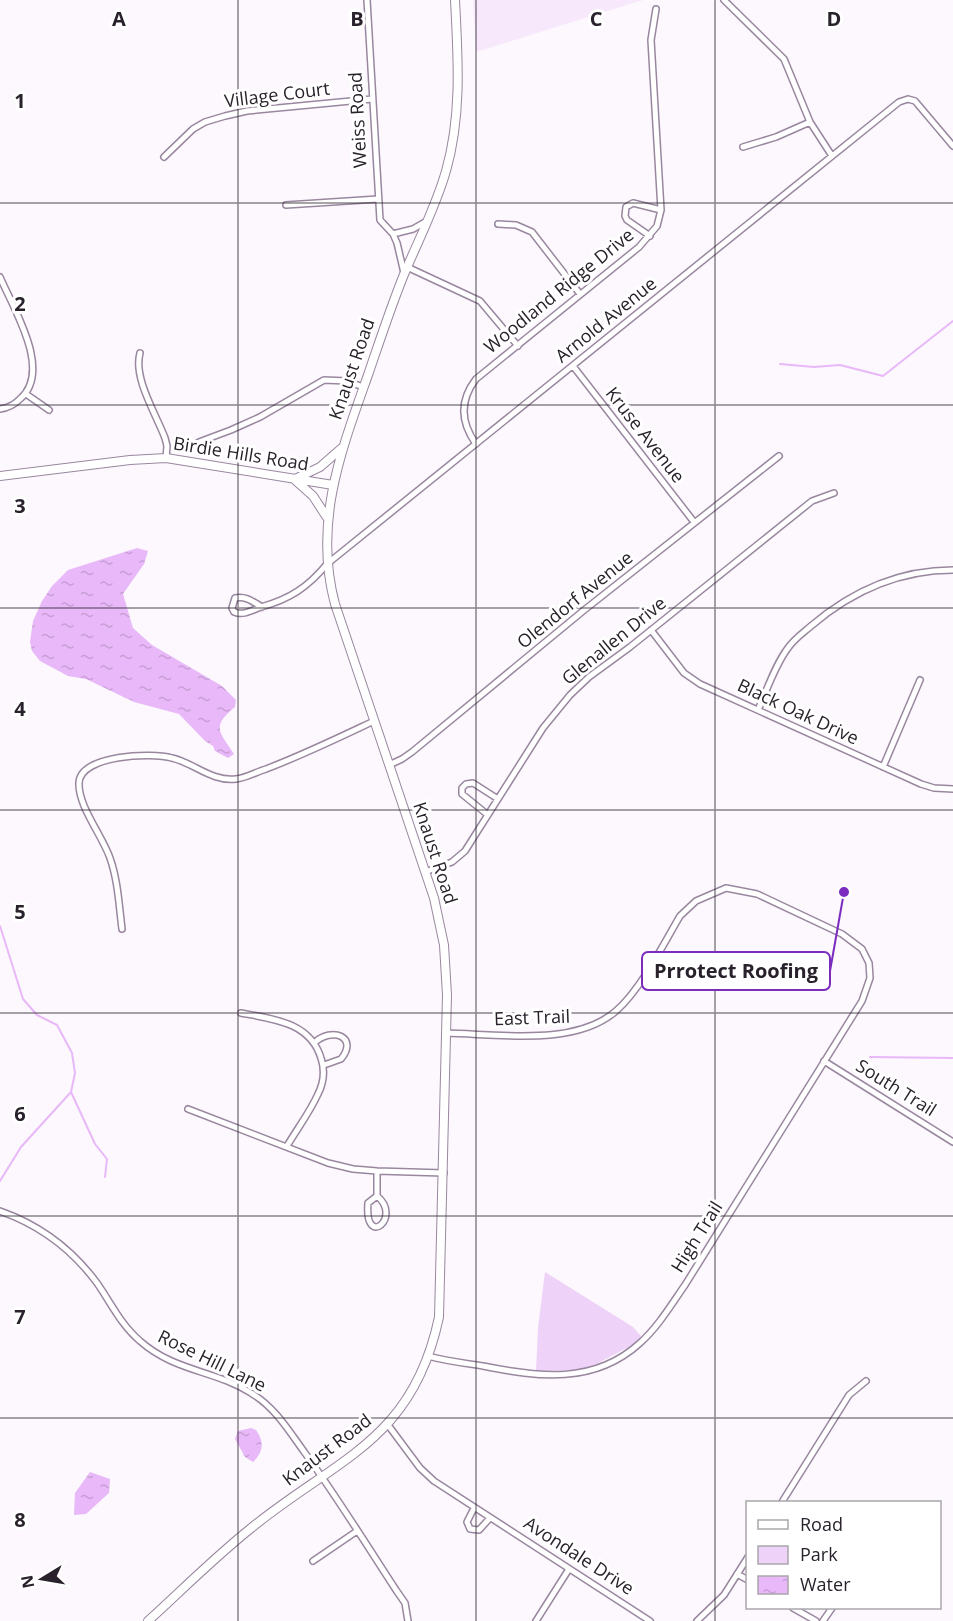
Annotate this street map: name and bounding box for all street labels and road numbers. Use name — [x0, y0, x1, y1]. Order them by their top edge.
street label: Weiss Road — [343, 71, 371, 169]
street label: Village Court — [223, 76, 331, 112]
street label: Woodland Ridge Drive — [479, 222, 638, 358]
street label: Arnold Avenue — [550, 271, 661, 367]
street label: Knaust Road — [322, 315, 380, 423]
street label: Kruse Avenue — [601, 382, 691, 487]
street label: Birdie Hills Road — [172, 430, 311, 476]
street label: Olendorf Avenue — [512, 545, 637, 653]
street label: Glenallen Drive — [556, 591, 671, 690]
street label: Black Oak Drive — [734, 673, 863, 750]
street label: Knaust Road — [408, 799, 464, 907]
street label: East Trail — [494, 1004, 570, 1030]
street label: South Trail — [852, 1053, 941, 1121]
street label: High Trail — [665, 1196, 727, 1277]
street label: Rose Hill Lane — [154, 1324, 270, 1397]
street label: Knaust Road — [277, 1408, 376, 1491]
street label: Avondale Drive — [520, 1511, 639, 1600]

